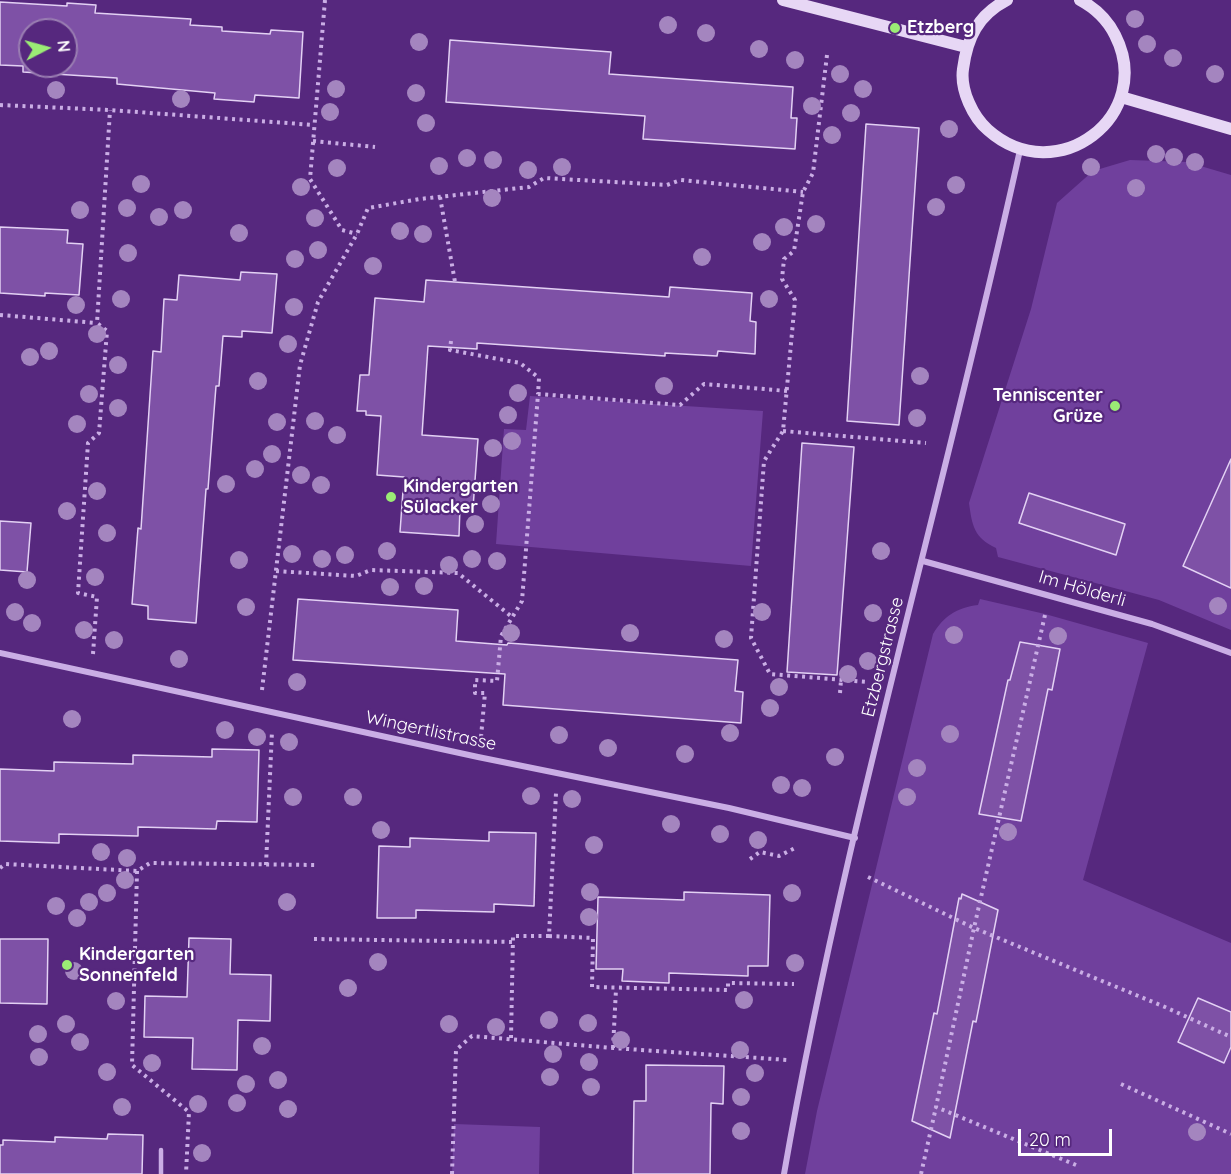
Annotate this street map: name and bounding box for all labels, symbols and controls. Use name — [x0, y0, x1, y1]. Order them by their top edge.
place label: Etzberg — [907, 17, 974, 39]
north arrow — [18, 18, 78, 78]
marker: Etzberg — [888, 21, 902, 35]
text: N — [53, 39, 74, 53]
place label: Tenniscenter Grüze — [992, 385, 1103, 428]
marker: Tenniscenter Grüze — [1108, 399, 1122, 413]
place label: Kindergarten Sülacker — [403, 476, 518, 518]
marker: Kindergarten Sülacker — [384, 490, 398, 504]
street label: Im Hölderli — [1036, 566, 1128, 612]
street label: Etzbergstrasse — [858, 595, 908, 719]
street label: Wingertlistrasse — [364, 707, 498, 755]
place label: Kindergarten Sonnenfeld — [79, 944, 194, 986]
marker: Kindergarten Sonnenfeld — [60, 958, 74, 972]
scale bar — [1021, 1117, 1116, 1155]
text: 20 m — [1029, 1128, 1071, 1151]

